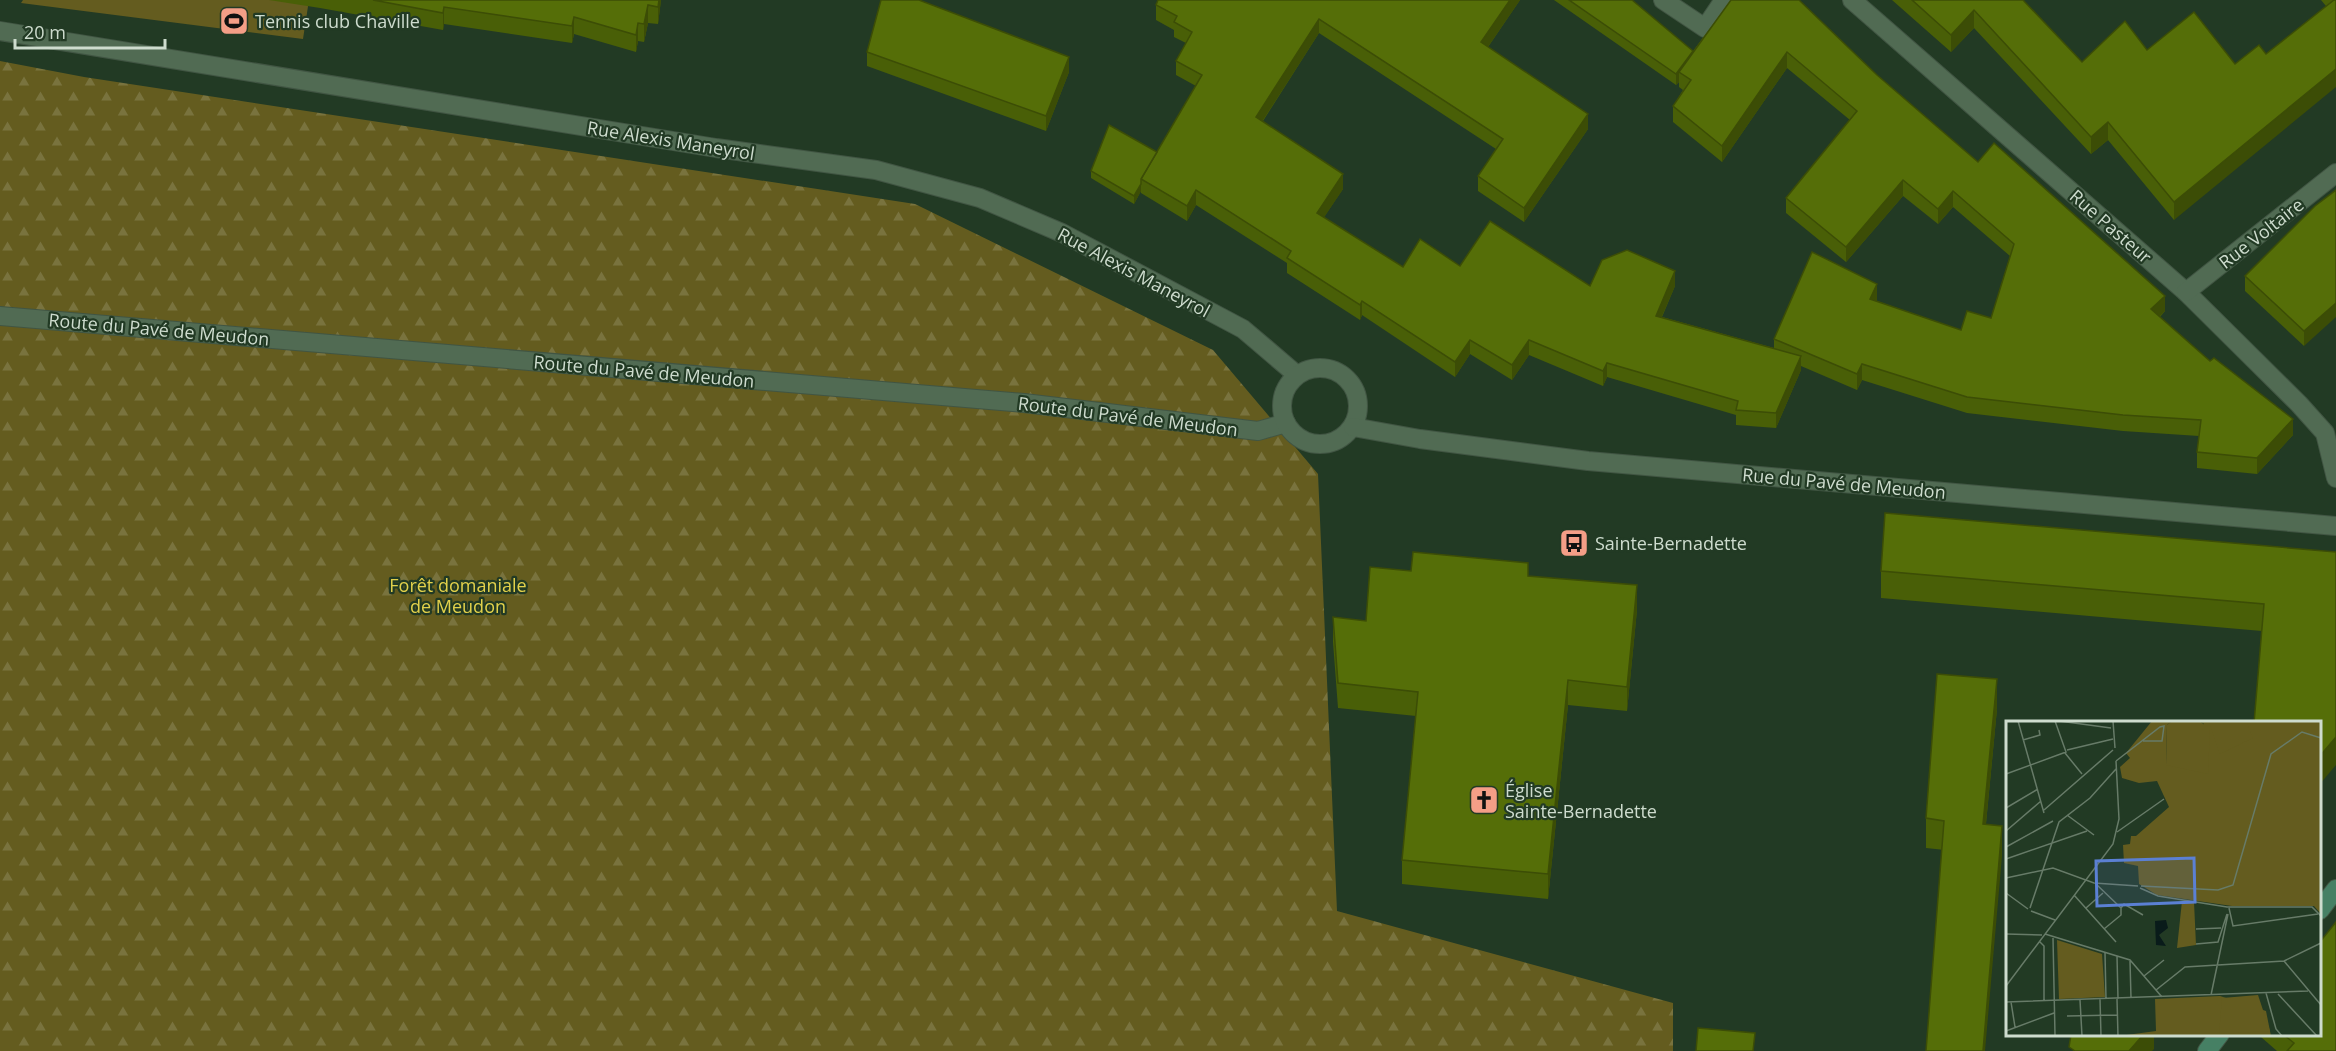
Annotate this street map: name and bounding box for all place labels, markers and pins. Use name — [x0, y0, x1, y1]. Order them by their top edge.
sports icon: Tennis club Chaville — [218, 5, 250, 37]
place label: Tennis club Chaville — [255, 9, 420, 33]
bus stop icon: Sainte-Bernadette — [1558, 527, 1590, 559]
place label: Sainte-Bernadette — [1595, 531, 1747, 555]
place label: Église Sainte-Bernadette — [1505, 778, 1657, 823]
church icon: Église Sainte-Bernadette — [1468, 784, 1500, 816]

